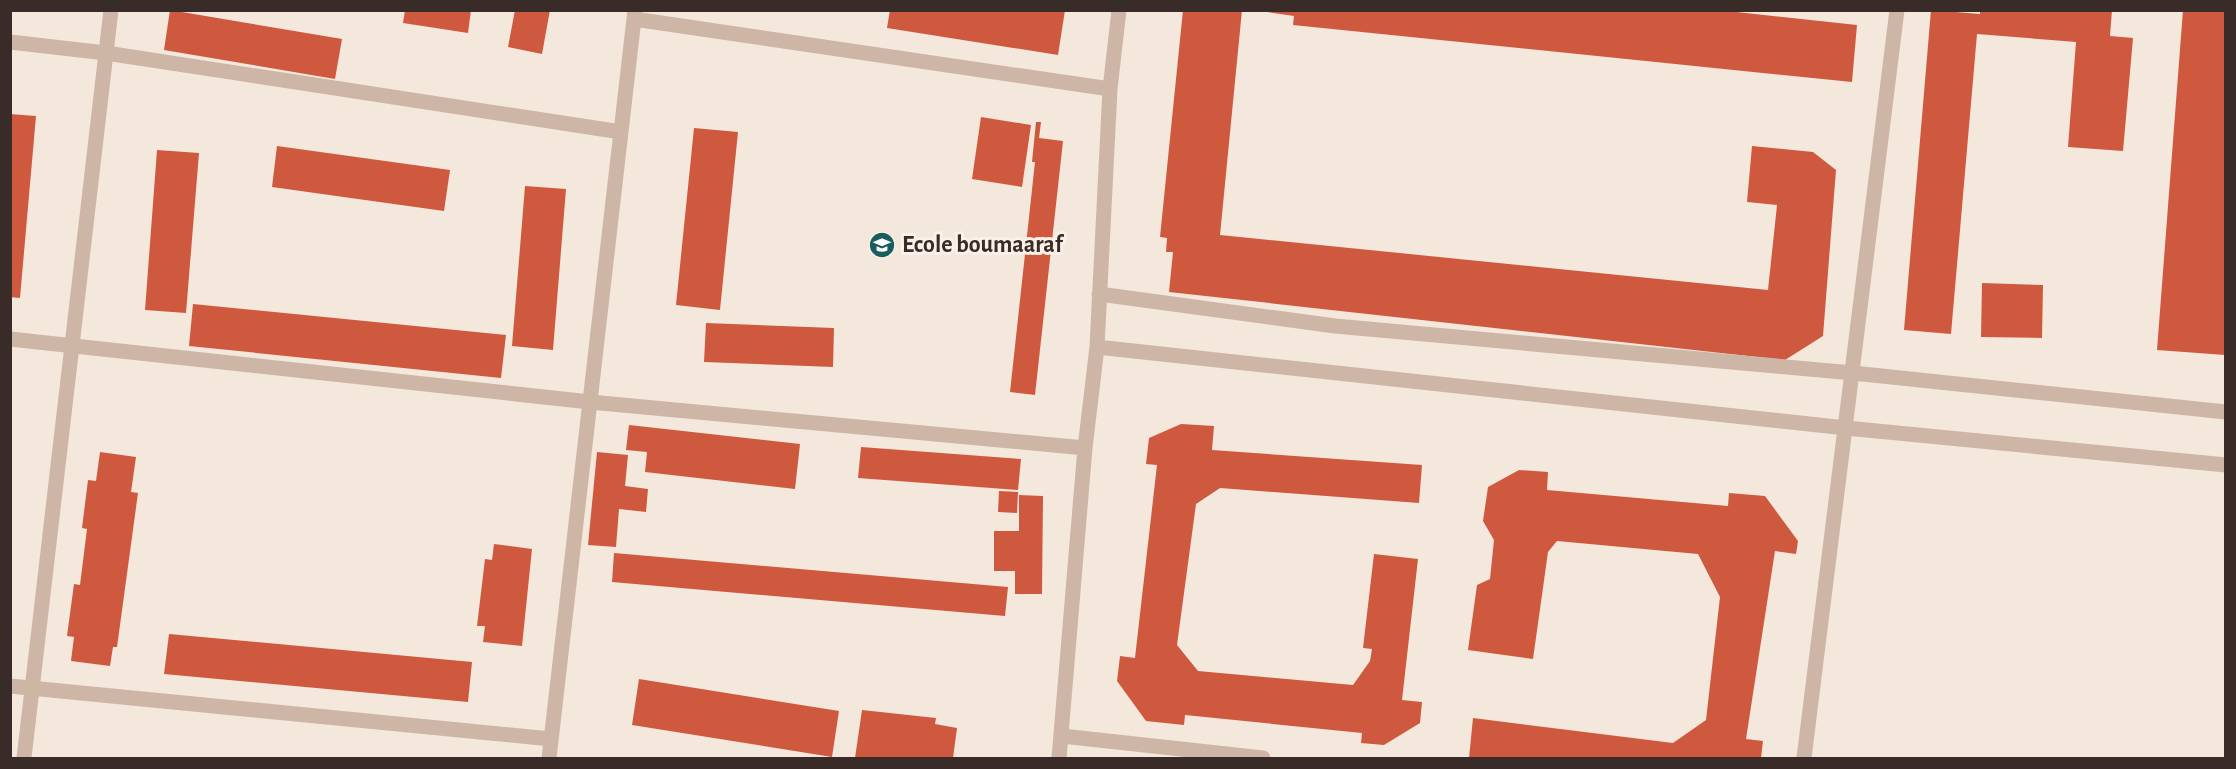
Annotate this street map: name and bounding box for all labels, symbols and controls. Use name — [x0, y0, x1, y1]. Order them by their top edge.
school or university icon: Ecole boumaaraf — [867, 230, 897, 260]
place label: Ecole boumaaraf — [902, 233, 1065, 257]

